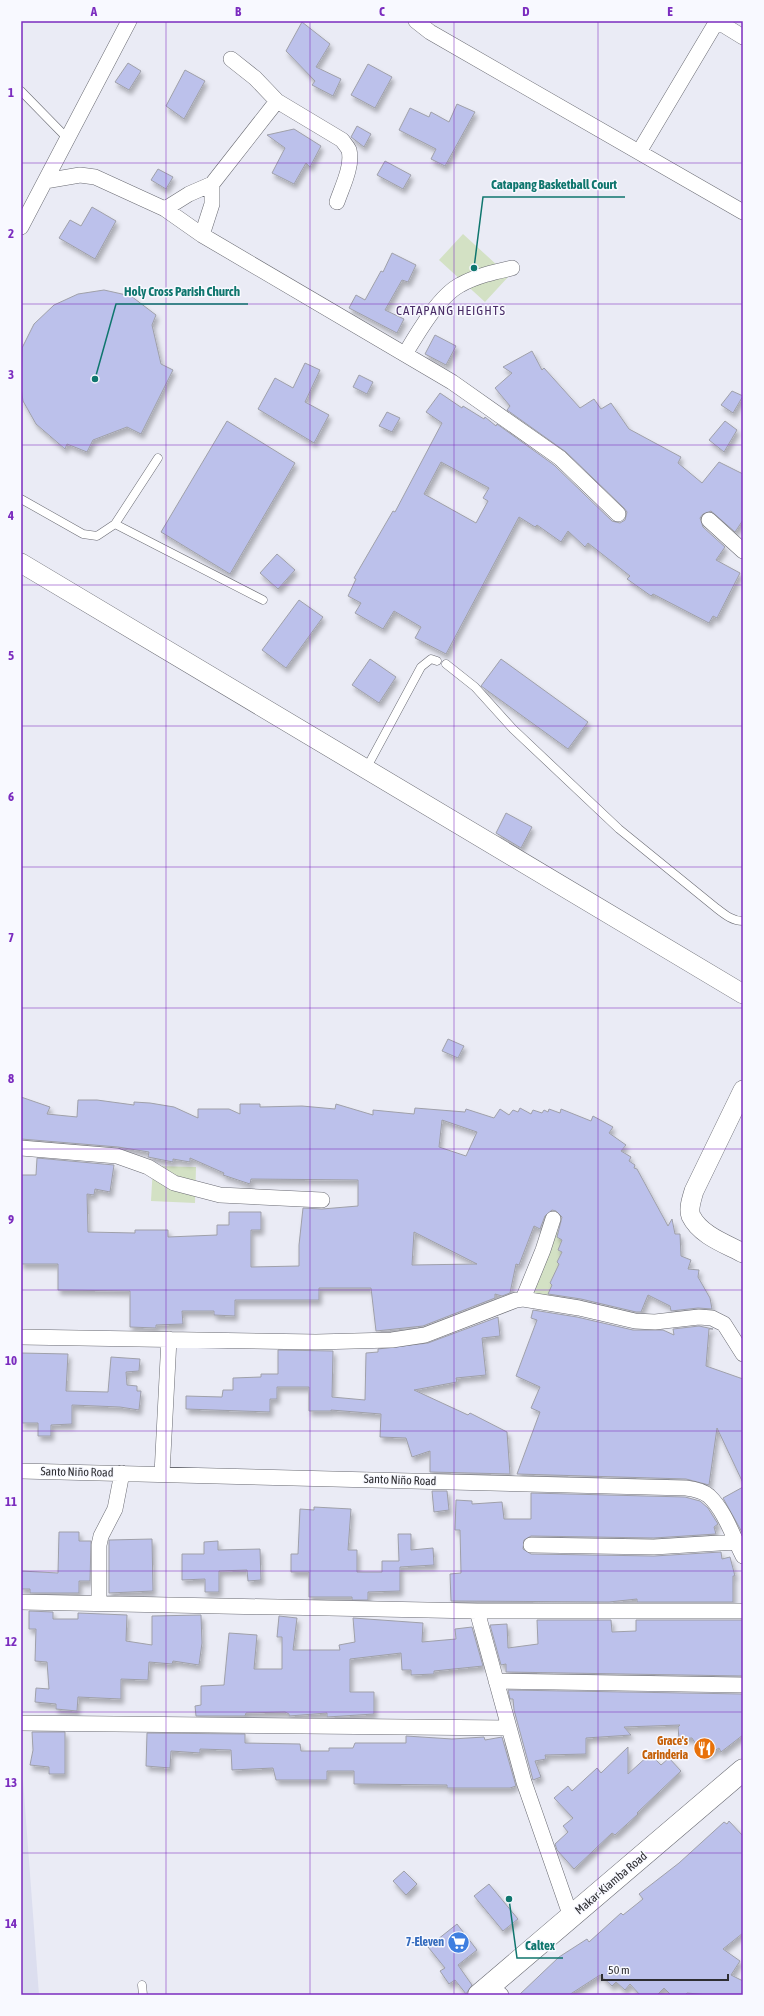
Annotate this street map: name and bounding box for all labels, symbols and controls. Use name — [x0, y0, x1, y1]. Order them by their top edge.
text: A — [90, 4, 98, 19]
text: B — [235, 4, 242, 19]
text: C — [379, 4, 385, 19]
text: D — [522, 4, 530, 19]
text: E — [667, 4, 673, 19]
text: 1 — [8, 85, 14, 100]
callout: Catapang Basketball Court — [483, 172, 625, 197]
text: Catapang Basketball Court — [491, 177, 617, 192]
text: 2 — [8, 226, 14, 241]
callout: Holy Cross Parish Church — [116, 279, 248, 304]
text: Holy Cross Parish Church — [124, 284, 240, 299]
district label: CATAPANG HEIGHTS — [396, 303, 506, 318]
text: 3 — [8, 367, 14, 382]
text: 4 — [7, 508, 14, 523]
text: 5 — [8, 648, 14, 663]
text: 6 — [8, 789, 14, 804]
text: 7 — [8, 930, 14, 945]
text: 8 — [8, 1071, 14, 1086]
text: 9 — [8, 1212, 14, 1227]
text: 10 — [5, 1353, 17, 1368]
street label: Santo Niño Road — [40, 1464, 114, 1480]
street label: Santo Niño Road — [363, 1472, 437, 1488]
text: 11 — [5, 1494, 17, 1509]
text: 12 — [5, 1634, 17, 1649]
place label: Grace's Carinderia — [642, 1734, 689, 1762]
restaurant icon: Grace's Carinderia — [691, 1735, 717, 1761]
text: 13 — [5, 1775, 17, 1790]
street label: Makar-Kiamba Road — [572, 1849, 650, 1917]
text: 14 — [5, 1916, 17, 1931]
supermarket icon: 7-Eleven — [446, 1929, 472, 1955]
callout: Caltex — [517, 1933, 563, 1958]
place label: 7-Eleven — [406, 1935, 444, 1949]
text: Caltex — [525, 1938, 556, 1953]
scale bar — [602, 1956, 728, 1982]
text: 50 m — [608, 1963, 630, 1977]

